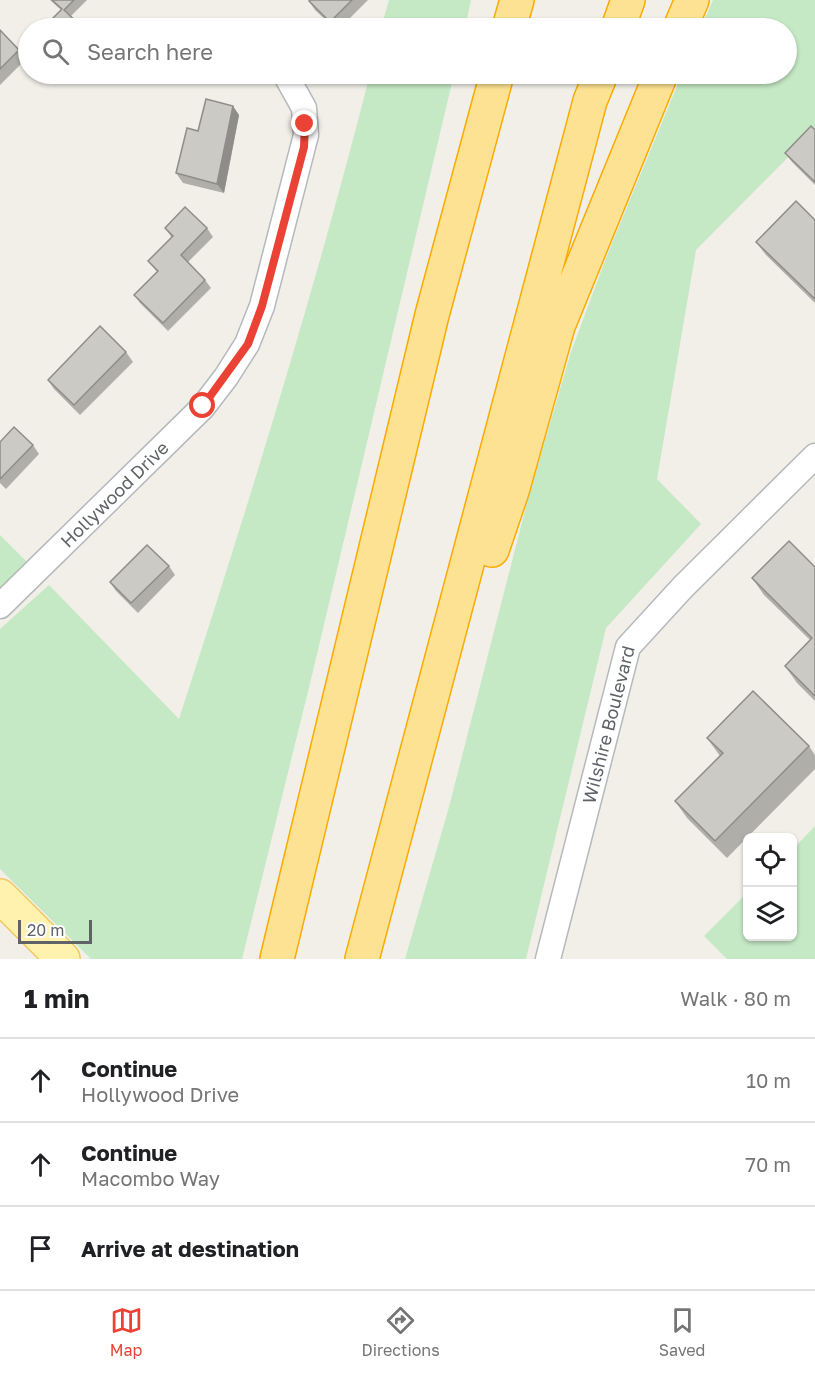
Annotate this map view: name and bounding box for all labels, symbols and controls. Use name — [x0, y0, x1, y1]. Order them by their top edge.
search box — [18, 18, 797, 84]
icon: search — [39, 35, 72, 68]
text: Search here — [87, 38, 213, 65]
route end — [291, 110, 317, 136]
route start — [189, 392, 215, 418]
street label: Hollywood Drive — [56, 436, 173, 552]
street label: Wilshire Boulevard — [577, 643, 639, 806]
map controls — [743, 833, 797, 941]
button: locate — [743, 833, 797, 887]
button: layers — [743, 887, 797, 941]
scale bar — [18, 917, 92, 944]
text: 20 m — [27, 920, 64, 940]
text: 1 min — [24, 983, 90, 1014]
text: Walk · 80 m — [680, 986, 791, 1010]
text: Continue — [81, 1055, 177, 1082]
icon: ahead — [24, 1064, 57, 1097]
text: 10 m — [746, 1068, 791, 1092]
text: Hollywood Drive — [81, 1082, 239, 1106]
text: Continue — [81, 1139, 177, 1166]
icon: ahead — [24, 1148, 57, 1181]
text: 70 m — [745, 1152, 791, 1176]
text: Macombo Way — [81, 1166, 220, 1190]
icon: arrive — [24, 1232, 57, 1265]
text: Arrive at destination — [81, 1235, 299, 1262]
tab: Map — [110, 1304, 143, 1360]
tab: Directions — [362, 1304, 440, 1360]
tab: Saved — [659, 1304, 705, 1360]

